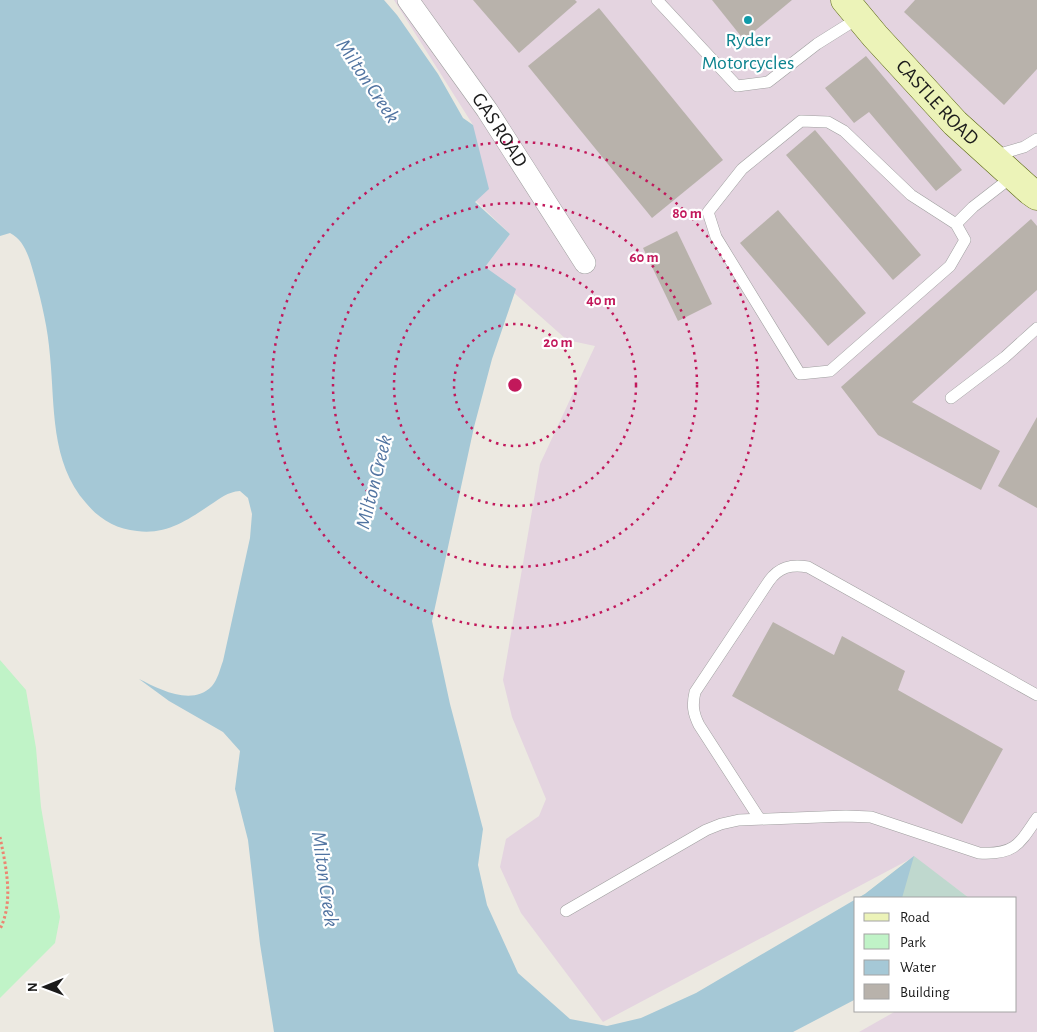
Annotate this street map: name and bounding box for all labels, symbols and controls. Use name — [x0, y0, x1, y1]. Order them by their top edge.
marker: Ryder Motorcycles — [742, 14, 754, 26]
place label: Ryder Motorcycles — [702, 30, 794, 73]
water label: Milton Creek — [332, 35, 404, 127]
street label: CASTLE ROAD — [892, 56, 982, 149]
street label: GAS ROAD — [468, 89, 531, 171]
text: 80 m — [672, 206, 702, 221]
text: 60 m — [629, 250, 659, 265]
text: 40 m — [586, 293, 616, 308]
text: 20 m — [543, 335, 573, 350]
centre of rings — [506, 376, 524, 394]
water label: Milton Creek — [352, 432, 396, 531]
water label: Milton Creek — [308, 830, 342, 928]
legend — [854, 897, 1017, 1012]
text: Road — [900, 910, 930, 925]
text: Park — [900, 935, 926, 950]
text: Water — [900, 960, 936, 975]
north arrow — [20, 962, 70, 1012]
text: N — [26, 982, 40, 992]
text: Building — [900, 985, 950, 1000]

